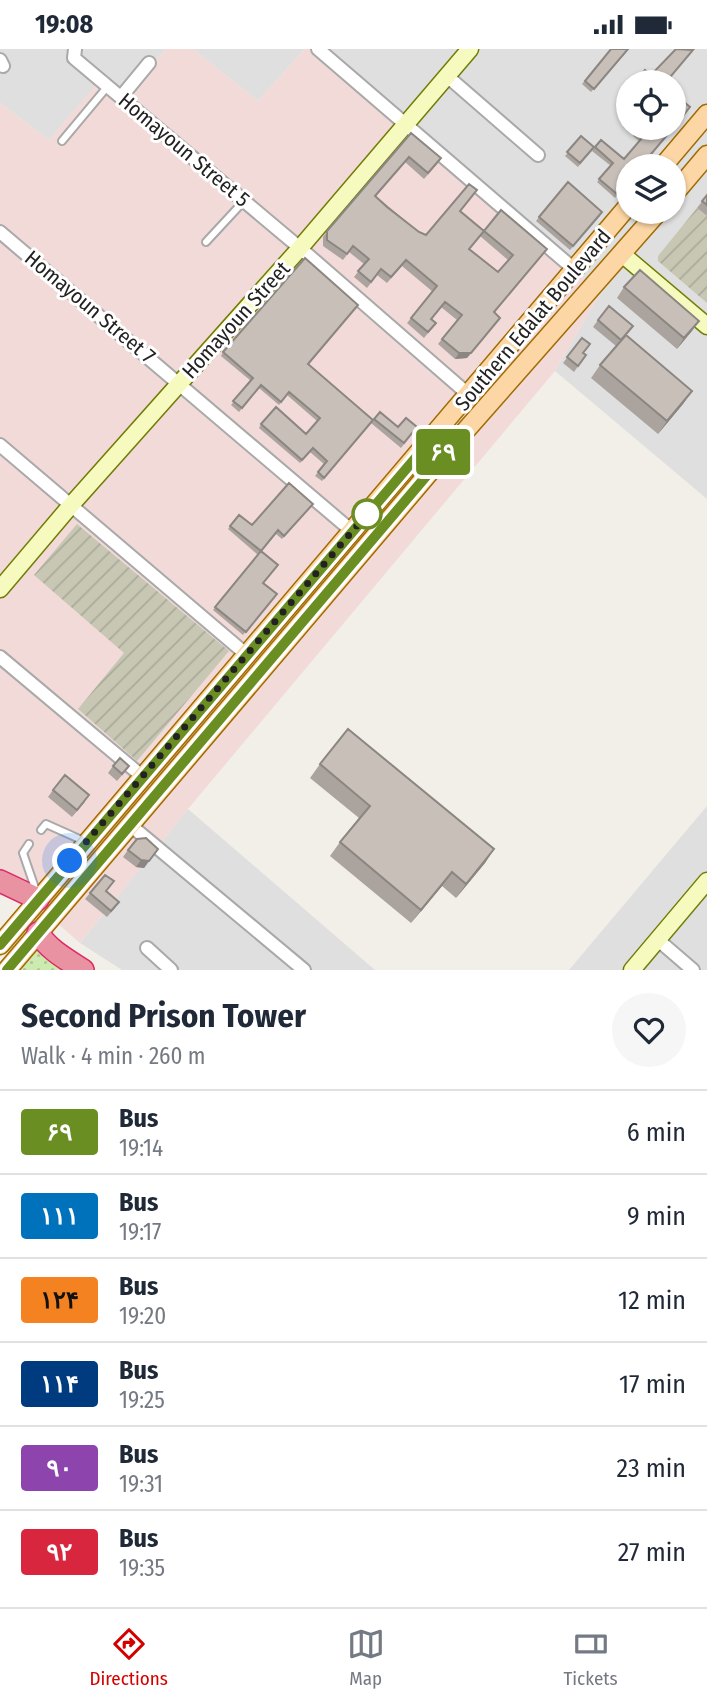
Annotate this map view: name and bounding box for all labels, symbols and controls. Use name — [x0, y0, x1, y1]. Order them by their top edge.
text: 19:08 — [35, 9, 93, 40]
map controls — [616, 70, 686, 224]
button: locate — [616, 70, 686, 140]
street label: Homayoun Street 5 — [113, 88, 255, 212]
button: layers — [616, 154, 686, 224]
street label: Southern Edalat Boulevard — [449, 224, 617, 416]
street label: Homayoun Street 7 — [19, 245, 161, 369]
street label: Homayoun Street — [177, 256, 296, 384]
line badge: ۶۹ — [412, 429, 474, 475]
text: ۶۹ — [430, 438, 456, 466]
unlabelled marker — [352, 499, 382, 529]
your location — [52, 843, 87, 878]
button: heart — [612, 993, 686, 1067]
text: Second Prison Tower — [21, 996, 306, 1036]
text: Walk · 4 min · 260 m — [21, 1042, 206, 1070]
text: Bus — [119, 1103, 158, 1134]
text: 6 min — [627, 1117, 686, 1148]
text: ۶۹ — [47, 1118, 72, 1146]
text: 19:14 — [119, 1134, 163, 1162]
text: Bus — [119, 1187, 158, 1218]
text: 9 min — [627, 1201, 686, 1232]
text: ۱۱۱ — [40, 1202, 79, 1230]
text: 19:17 — [119, 1218, 161, 1246]
text: Bus — [119, 1271, 158, 1302]
text: 12 min — [618, 1285, 686, 1316]
text: ۱۲۴ — [40, 1286, 79, 1314]
text: 19:20 — [119, 1302, 166, 1330]
text: Bus — [119, 1355, 158, 1386]
text: 17 min — [619, 1369, 686, 1400]
text: ۱۱۴ — [40, 1370, 79, 1398]
text: 19:25 — [119, 1386, 165, 1414]
text: Bus — [119, 1439, 158, 1470]
text: 23 min — [617, 1453, 686, 1484]
text: ۹۰ — [47, 1454, 72, 1482]
text: 19:31 — [119, 1470, 163, 1498]
text: Bus — [119, 1523, 158, 1554]
text: 27 min — [618, 1537, 686, 1568]
text: ۹۲ — [47, 1538, 72, 1566]
text: 19:35 — [119, 1554, 165, 1582]
tab: Directions — [89, 1625, 168, 1690]
tab: Map — [347, 1625, 385, 1690]
tab: Tickets — [563, 1625, 618, 1690]

